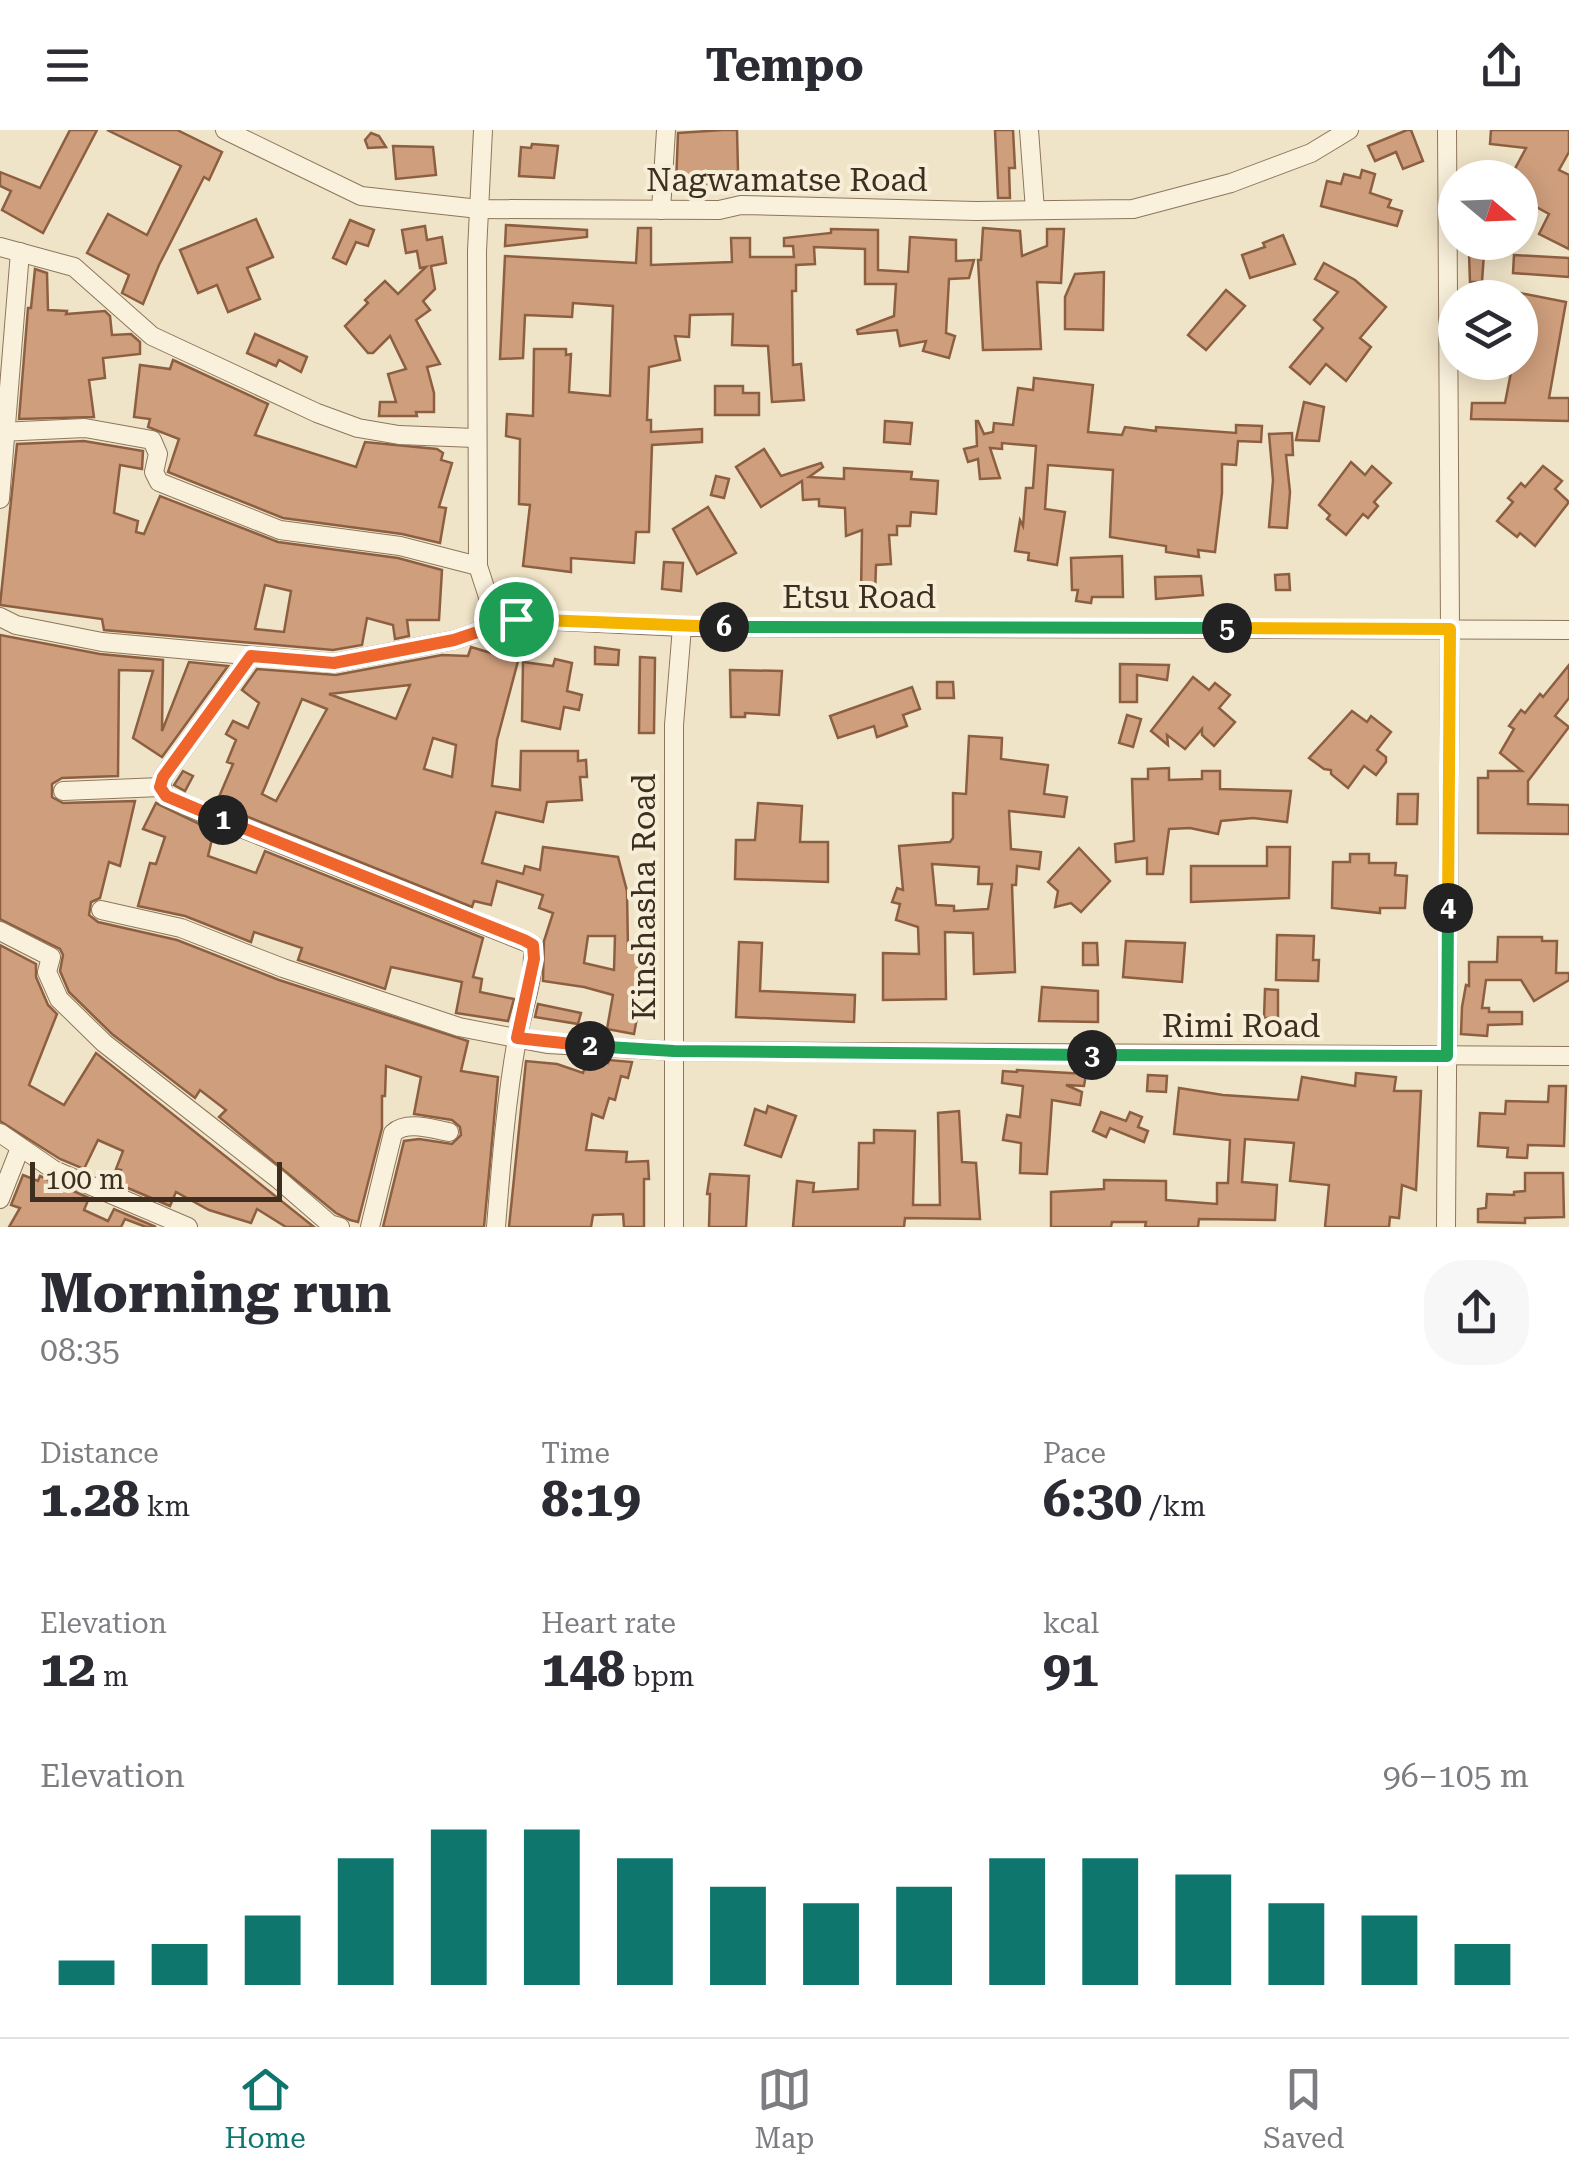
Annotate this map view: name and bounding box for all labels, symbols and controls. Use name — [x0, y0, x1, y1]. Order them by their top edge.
icon: menu — [40, 38, 95, 93]
icon: share — [1474, 38, 1529, 93]
text: Tempo — [705, 39, 864, 92]
north arrow — [1438, 160, 1538, 260]
map controls — [1438, 160, 1538, 380]
street label: Nagwamatse Road — [646, 161, 928, 199]
button: layers — [1438, 280, 1538, 380]
pin — [474, 577, 559, 662]
street label: Etsu Road — [782, 578, 936, 616]
icon: arrive — [489, 592, 544, 647]
pin: 6 — [699, 602, 749, 652]
pin: 5 — [1202, 603, 1252, 653]
text: 6 — [716, 610, 732, 643]
text: 5 — [1219, 611, 1235, 644]
street label: Kinshasha Road — [625, 773, 663, 1021]
pin: 1 — [198, 795, 248, 845]
text: 1 — [215, 803, 231, 836]
pin: 4 — [1423, 883, 1473, 933]
text: 4 — [1440, 891, 1456, 924]
street label: Rimi Road — [1162, 1007, 1320, 1045]
pin: 2 — [565, 1021, 615, 1071]
text: 2 — [582, 1029, 598, 1062]
pin: 3 — [1067, 1030, 1117, 1080]
text: 3 — [1084, 1038, 1100, 1071]
scale bar — [30, 1157, 282, 1202]
text: 100 m — [45, 1163, 125, 1196]
button: share — [1424, 1260, 1529, 1365]
text: Morning run — [40, 1261, 391, 1325]
text: 08:35 — [40, 1331, 120, 1369]
text: Distance — [40, 1437, 159, 1470]
text: Time — [541, 1437, 610, 1470]
text: Pace — [1043, 1437, 1106, 1470]
text: 1.28 — [40, 1470, 140, 1528]
text: 8:19 — [541, 1470, 641, 1528]
text: 6:30 — [1043, 1470, 1142, 1528]
text: km — [140, 1490, 190, 1523]
text: /km — [1142, 1490, 1206, 1523]
text: Elevation — [40, 1607, 167, 1640]
text: Heart rate — [541, 1607, 676, 1640]
text: kcal — [1043, 1607, 1099, 1640]
text: 12 — [40, 1640, 96, 1698]
text: 148 — [541, 1640, 625, 1698]
text: 91 — [1043, 1640, 1099, 1698]
text: m — [96, 1660, 129, 1693]
text: bpm — [625, 1660, 694, 1693]
text: Elevation — [40, 1757, 185, 1795]
text: 96–105 m — [1383, 1757, 1529, 1795]
tab: Home — [224, 2062, 306, 2155]
tab: Map — [755, 2062, 814, 2155]
tab: Saved — [1263, 2062, 1345, 2155]

